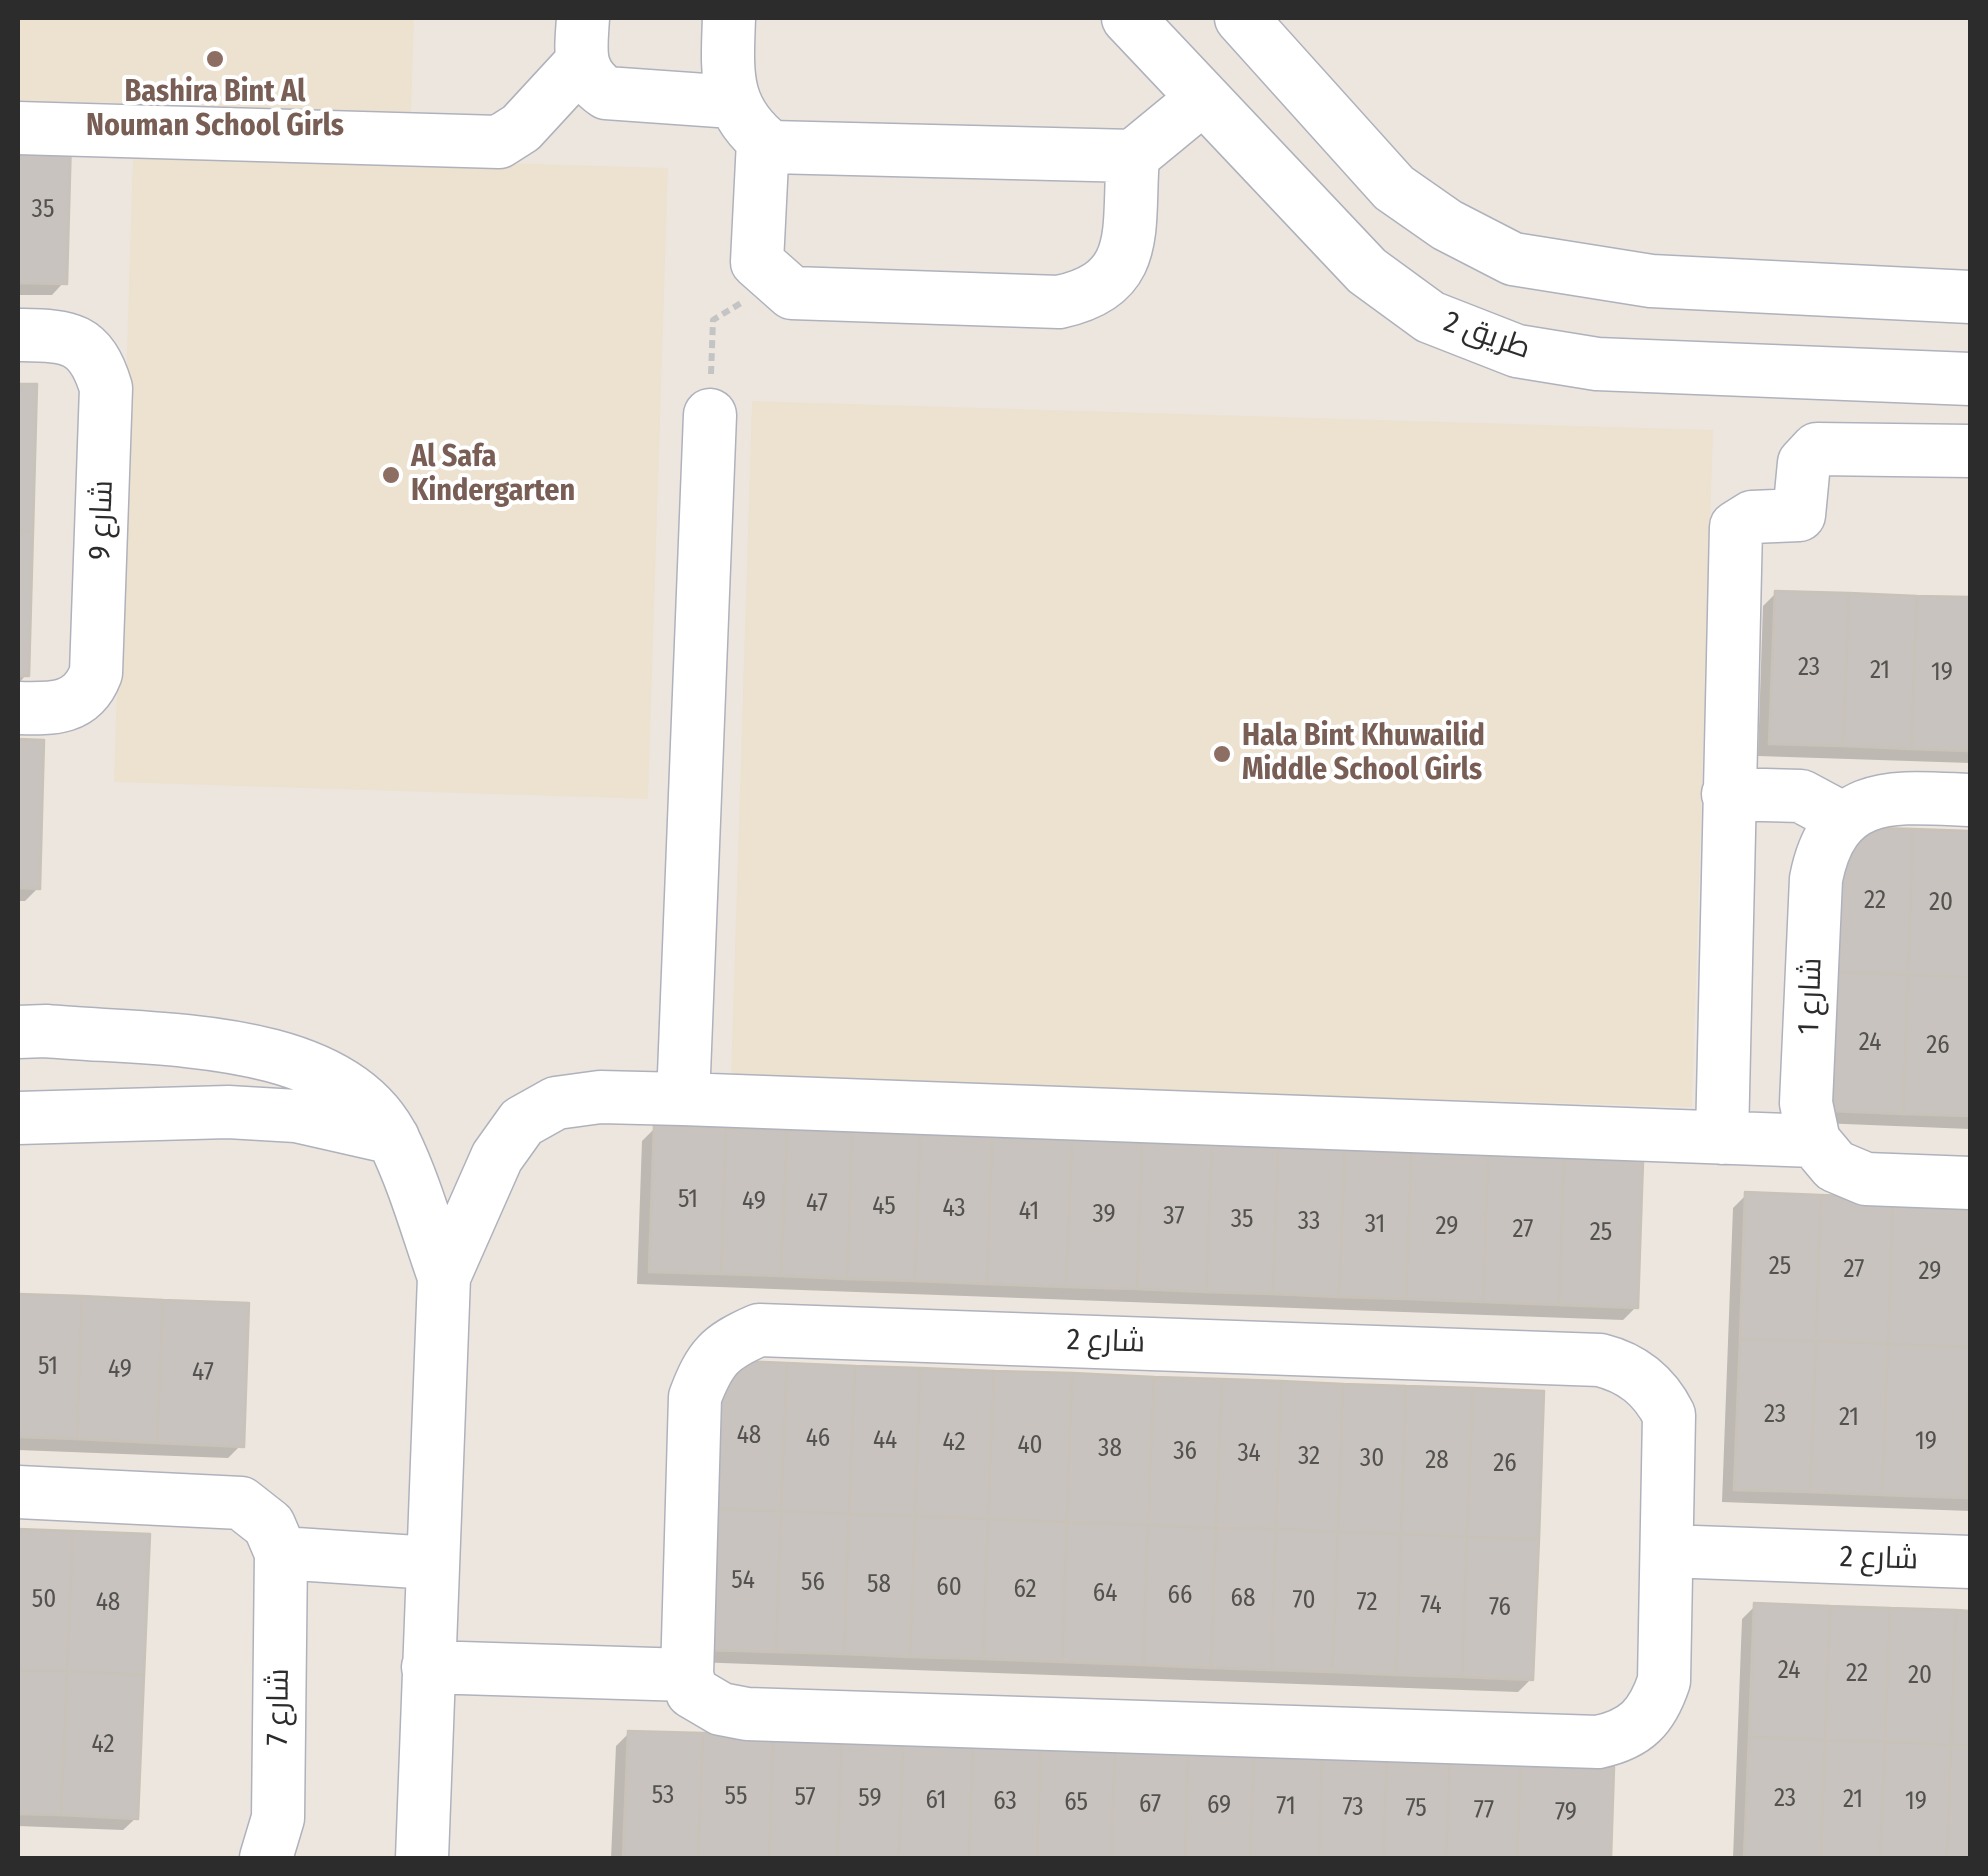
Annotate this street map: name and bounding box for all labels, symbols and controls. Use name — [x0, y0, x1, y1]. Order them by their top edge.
marker: Bashira Bint Al Nouman School Girls — [204, 48, 226, 70]
place label: Bashira Bint Al Nouman School Girls — [86, 75, 344, 146]
house number: 35 — [32, 195, 54, 225]
street label: طريق 2 — [1439, 305, 1535, 367]
place label: Al Safa Kindergarten — [411, 440, 575, 510]
marker: Al Safa Kindergarten — [380, 464, 402, 486]
street label: شارع 9 — [83, 480, 121, 560]
house number: 23 — [1798, 653, 1820, 683]
house number: 21 — [1870, 656, 1890, 686]
house number: 19 — [1931, 658, 1953, 688]
place label: Hala Bint Khuwailid Middle School Girls — [1242, 719, 1485, 790]
marker: Hala Bint Khuwailid Middle School Girls — [1211, 743, 1233, 765]
house number: 22 — [1864, 886, 1886, 916]
house number: 20 — [1929, 888, 1953, 918]
street label: شارع 1 — [1792, 957, 1830, 1035]
house number: 24 — [1859, 1028, 1881, 1058]
house number: 26 — [1926, 1031, 1950, 1061]
house number: 51 — [678, 1185, 698, 1215]
house number: 49 — [742, 1187, 766, 1217]
house number: 47 — [806, 1189, 828, 1219]
house number: 45 — [872, 1192, 896, 1222]
house number: 43 — [942, 1194, 966, 1224]
house number: 41 — [1019, 1197, 1039, 1227]
house number: 39 — [1092, 1200, 1116, 1230]
house number: 37 — [1163, 1202, 1185, 1232]
house number: 35 — [1231, 1205, 1253, 1235]
house number: 33 — [1298, 1207, 1320, 1237]
house number: 31 — [1365, 1210, 1385, 1240]
house number: 29 — [1436, 1212, 1458, 1242]
house number: 27 — [1513, 1215, 1533, 1245]
house number: 25 — [1590, 1218, 1612, 1248]
house number: 25 — [1769, 1252, 1791, 1282]
house number: 27 — [1844, 1255, 1864, 1285]
house number: 29 — [1919, 1257, 1941, 1287]
street label: شارع 2 — [1066, 1323, 1146, 1361]
house number: 51 — [38, 1352, 58, 1382]
house number: 49 — [108, 1355, 132, 1385]
house number: 47 — [192, 1358, 214, 1388]
house number: 23 — [1764, 1400, 1786, 1430]
house number: 21 — [1839, 1403, 1859, 1433]
house number: 48 — [737, 1421, 761, 1451]
house number: 46 — [806, 1424, 830, 1454]
house number: 44 — [873, 1426, 897, 1456]
house number: 19 — [1915, 1427, 1937, 1457]
house number: 42 — [943, 1428, 965, 1458]
house number: 40 — [1017, 1431, 1043, 1461]
house number: 38 — [1098, 1434, 1122, 1464]
house number: 36 — [1173, 1437, 1197, 1467]
house number: 34 — [1237, 1439, 1261, 1469]
house number: 32 — [1298, 1442, 1320, 1472]
house number: 30 — [1360, 1444, 1384, 1474]
house number: 28 — [1425, 1446, 1449, 1476]
house number: 26 — [1493, 1449, 1517, 1479]
street label: شارع 2 — [1839, 1540, 1919, 1578]
house number: 54 — [731, 1566, 755, 1596]
house number: 56 — [801, 1568, 825, 1598]
house number: 58 — [867, 1570, 891, 1600]
house number: 60 — [936, 1573, 962, 1603]
house number: 62 — [1013, 1575, 1037, 1605]
house number: 64 — [1093, 1579, 1117, 1609]
house number: 66 — [1168, 1581, 1192, 1611]
house number: 68 — [1231, 1584, 1255, 1614]
house number: 50 — [32, 1585, 56, 1615]
house number: 70 — [1293, 1586, 1315, 1616]
house number: 48 — [96, 1588, 120, 1618]
house number: 72 — [1357, 1588, 1377, 1618]
house number: 74 — [1420, 1591, 1442, 1621]
house number: 76 — [1489, 1593, 1511, 1623]
house number: 24 — [1778, 1656, 1800, 1686]
house number: 22 — [1846, 1659, 1868, 1689]
house number: 20 — [1908, 1661, 1932, 1691]
street label: شارع 7 — [260, 1668, 298, 1746]
house number: 42 — [92, 1730, 114, 1760]
house number: 53 — [652, 1781, 674, 1811]
house number: 55 — [725, 1782, 747, 1812]
house number: 57 — [794, 1783, 816, 1813]
house number: 59 — [858, 1784, 882, 1814]
house number: 23 — [1774, 1784, 1796, 1814]
house number: 21 — [1843, 1785, 1863, 1815]
house number: 61 — [925, 1786, 947, 1816]
house number: 63 — [993, 1787, 1017, 1817]
house number: 19 — [1905, 1787, 1927, 1817]
house number: 65 — [1064, 1788, 1088, 1818]
house number: 67 — [1139, 1790, 1161, 1820]
house number: 69 — [1207, 1791, 1231, 1821]
house number: 71 — [1276, 1792, 1296, 1822]
house number: 73 — [1342, 1793, 1364, 1823]
house number: 75 — [1405, 1794, 1427, 1824]
house number: 77 — [1474, 1796, 1494, 1826]
house number: 79 — [1555, 1798, 1577, 1828]

